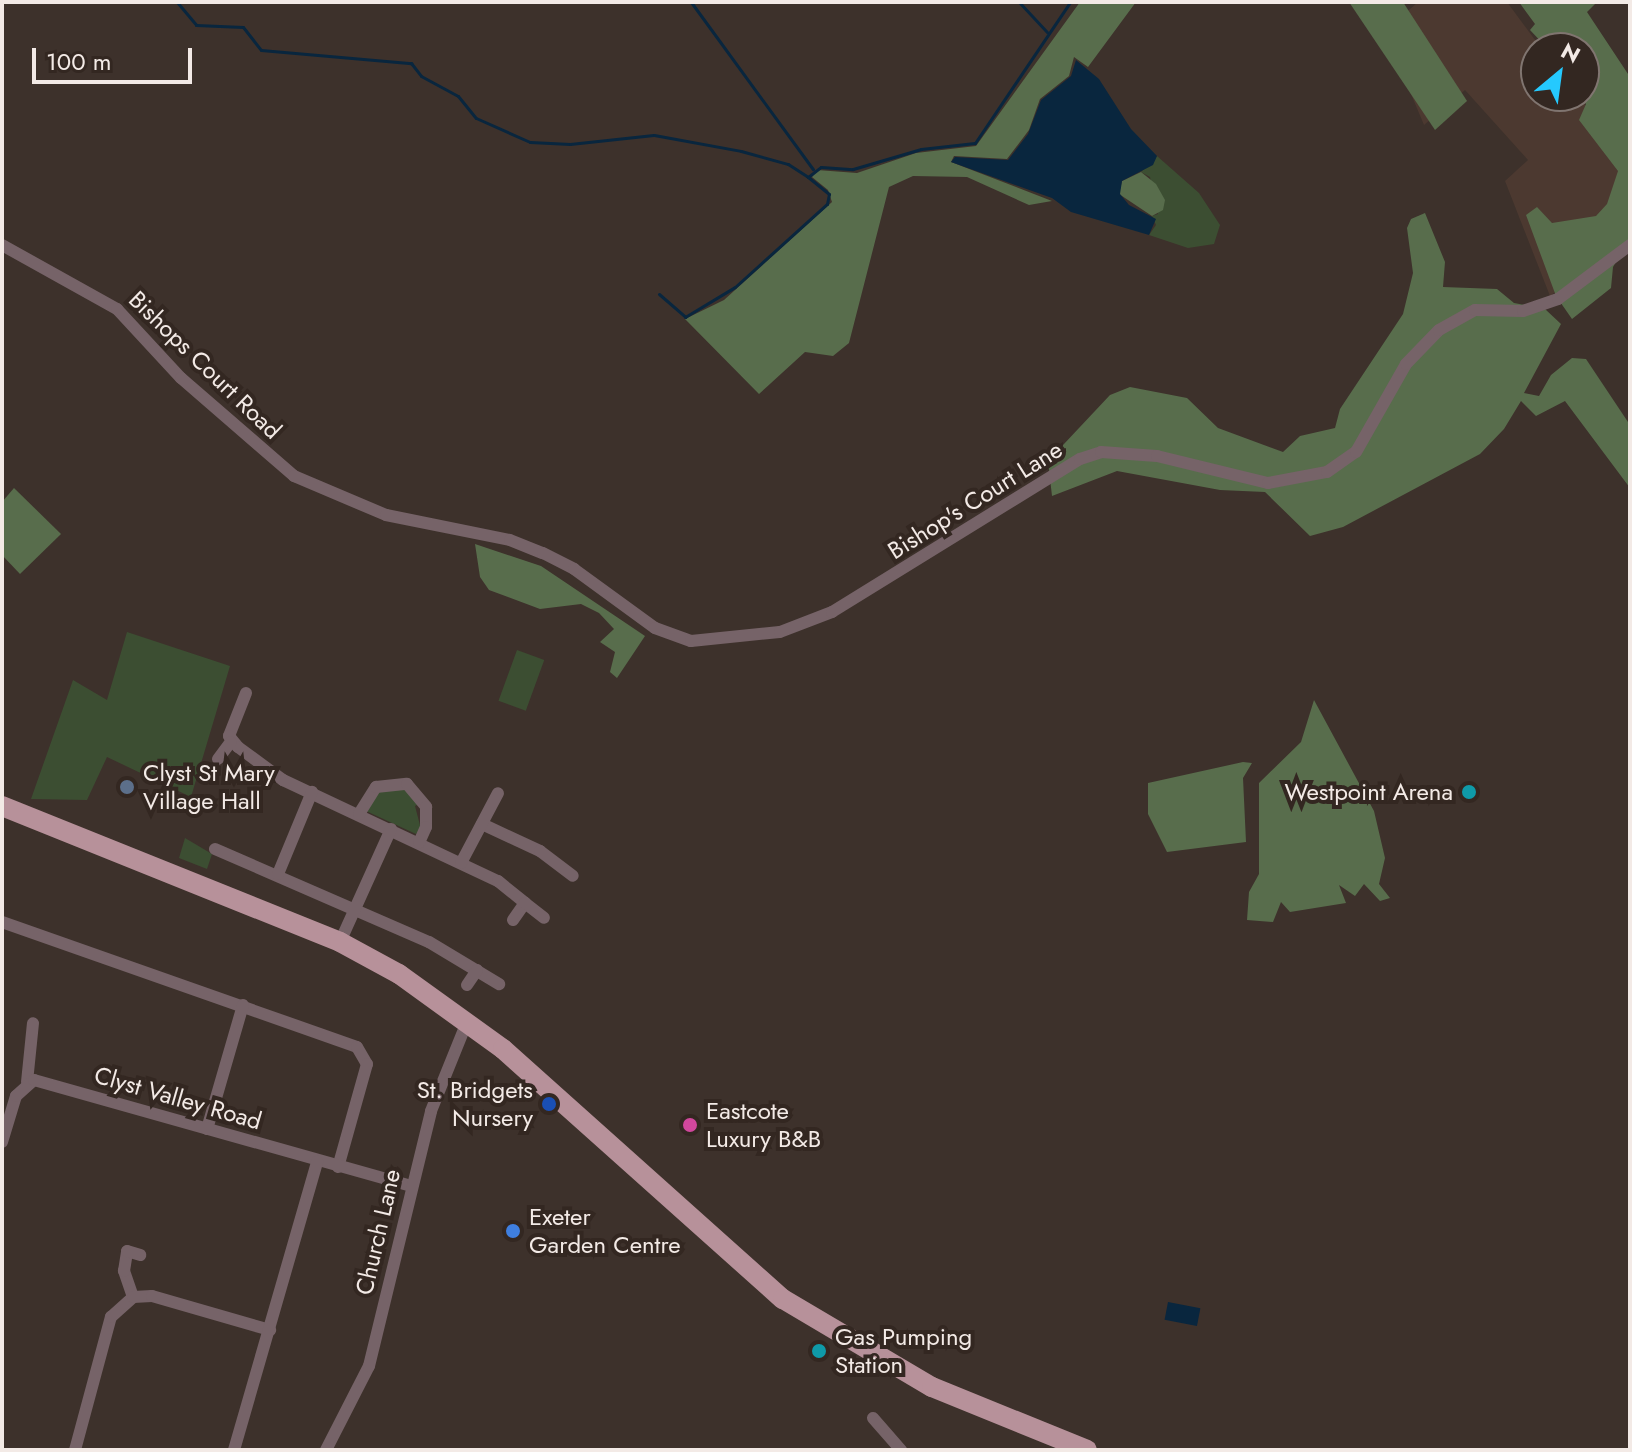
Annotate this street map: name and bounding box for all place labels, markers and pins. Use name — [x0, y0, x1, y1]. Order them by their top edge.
place label: Clyst St Mary Village Hall — [143, 759, 275, 815]
marker: Clyst St Mary Village Hall — [118, 778, 136, 796]
place label: Westpoint Arena — [1285, 778, 1453, 806]
marker: Westpoint Arena — [1460, 783, 1478, 801]
place label: St. Bridgets Nursery — [417, 1076, 533, 1132]
marker: St. Bridgets Nursery — [540, 1095, 558, 1113]
place label: Eastcote Luxury B&B — [706, 1097, 821, 1153]
marker: Eastcote Luxury B&B — [681, 1116, 699, 1134]
place label: Exeter Garden Centre — [529, 1203, 681, 1259]
marker: Exeter Garden Centre — [504, 1222, 522, 1240]
place label: Gas Pumping Station — [835, 1323, 972, 1379]
marker: Gas Pumping Station — [810, 1342, 828, 1360]

